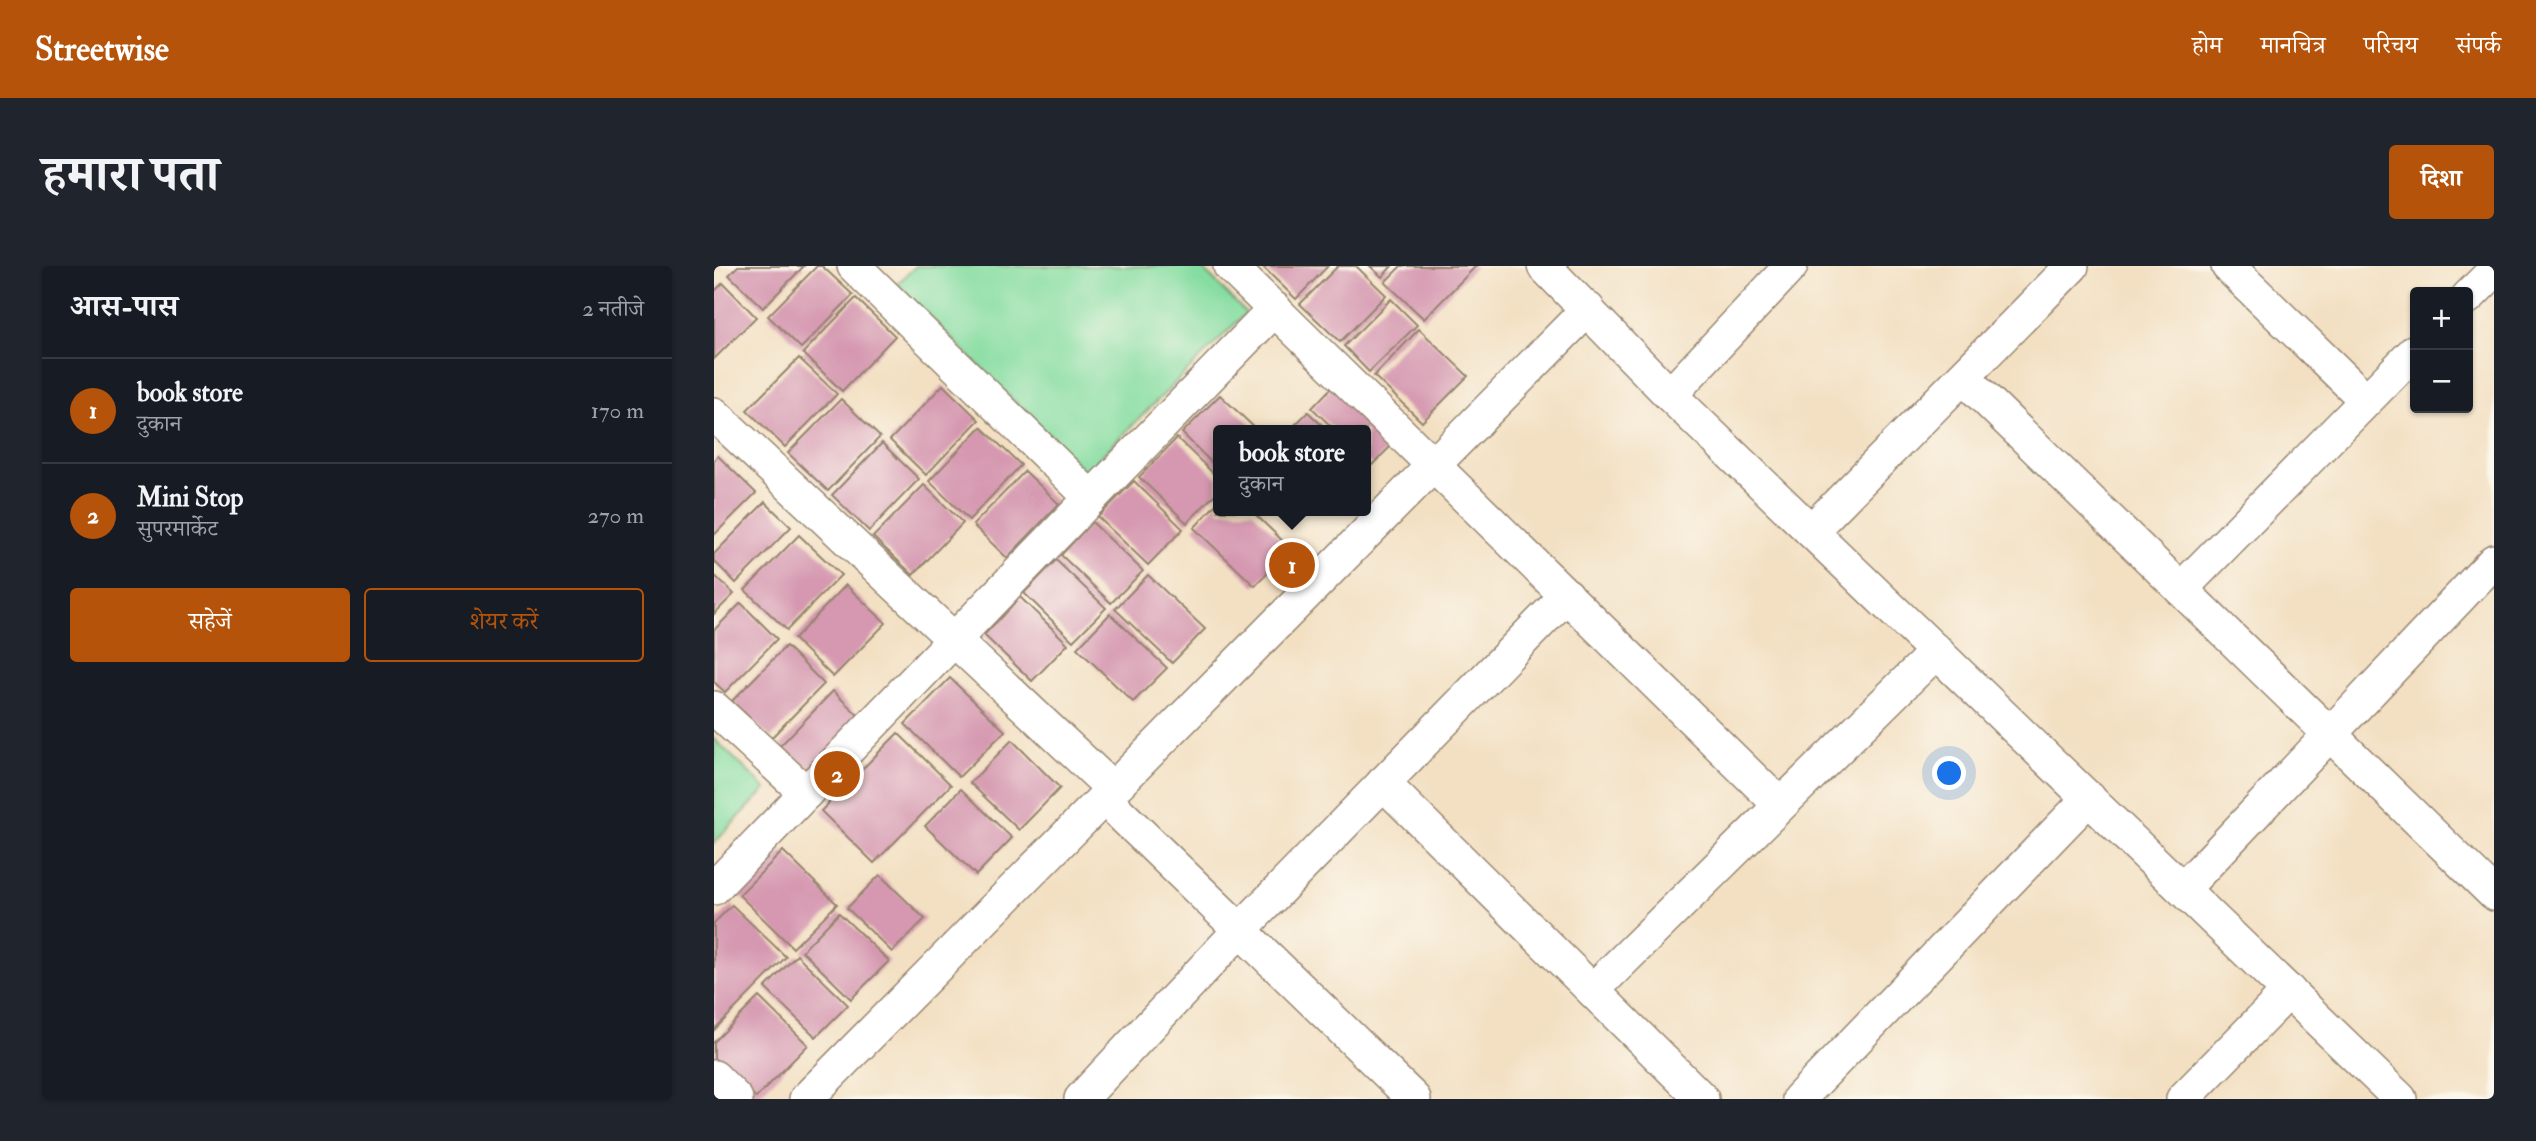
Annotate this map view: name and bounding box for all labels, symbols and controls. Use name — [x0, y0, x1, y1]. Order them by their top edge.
text: Streetwise — [35, 29, 169, 70]
text: होम — [2192, 30, 2222, 61]
text: मानचित्र — [2260, 30, 2326, 61]
text: परिचय — [2364, 30, 2418, 61]
text: संपर्क — [2456, 30, 2501, 61]
text: हमारा पता — [42, 144, 219, 205]
button: दिशा — [2389, 145, 2494, 219]
map controls — [2410, 287, 2473, 413]
button: + — [2410, 287, 2473, 350]
text: आस-पास — [70, 288, 178, 325]
text: 2 नतीजे — [582, 294, 644, 323]
button: − — [2410, 350, 2473, 413]
text: book store — [137, 377, 243, 409]
text: 1 — [89, 396, 97, 425]
text: 170 m — [591, 396, 644, 425]
text: दुकान — [137, 409, 181, 438]
popup — [1213, 425, 1371, 516]
text: book store — [1239, 437, 1345, 469]
text: दुकान — [1239, 469, 1284, 498]
text: Mini Stop — [137, 482, 243, 514]
text: 2 — [87, 501, 99, 530]
text: 270 m — [587, 501, 644, 530]
text: सुपरमार्केट — [137, 514, 218, 543]
pin: 1 — [1269, 539, 1315, 591]
button: सहेजें — [70, 588, 350, 662]
button: शेयर करें — [364, 588, 644, 662]
pin: 2 — [814, 748, 860, 800]
your location — [1932, 756, 1966, 790]

